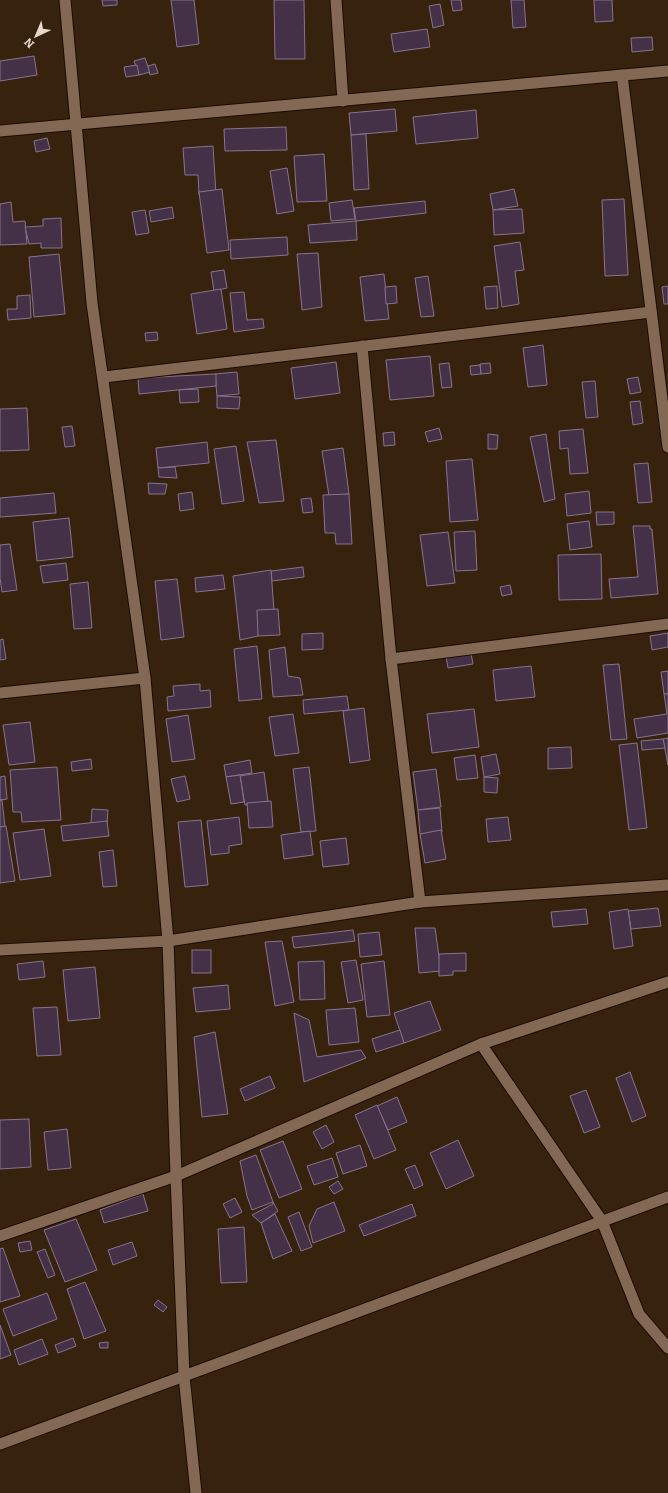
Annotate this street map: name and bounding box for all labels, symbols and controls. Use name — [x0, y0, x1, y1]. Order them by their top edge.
north arrow — [16, 16, 56, 56]
text: N — [21, 35, 37, 50]

